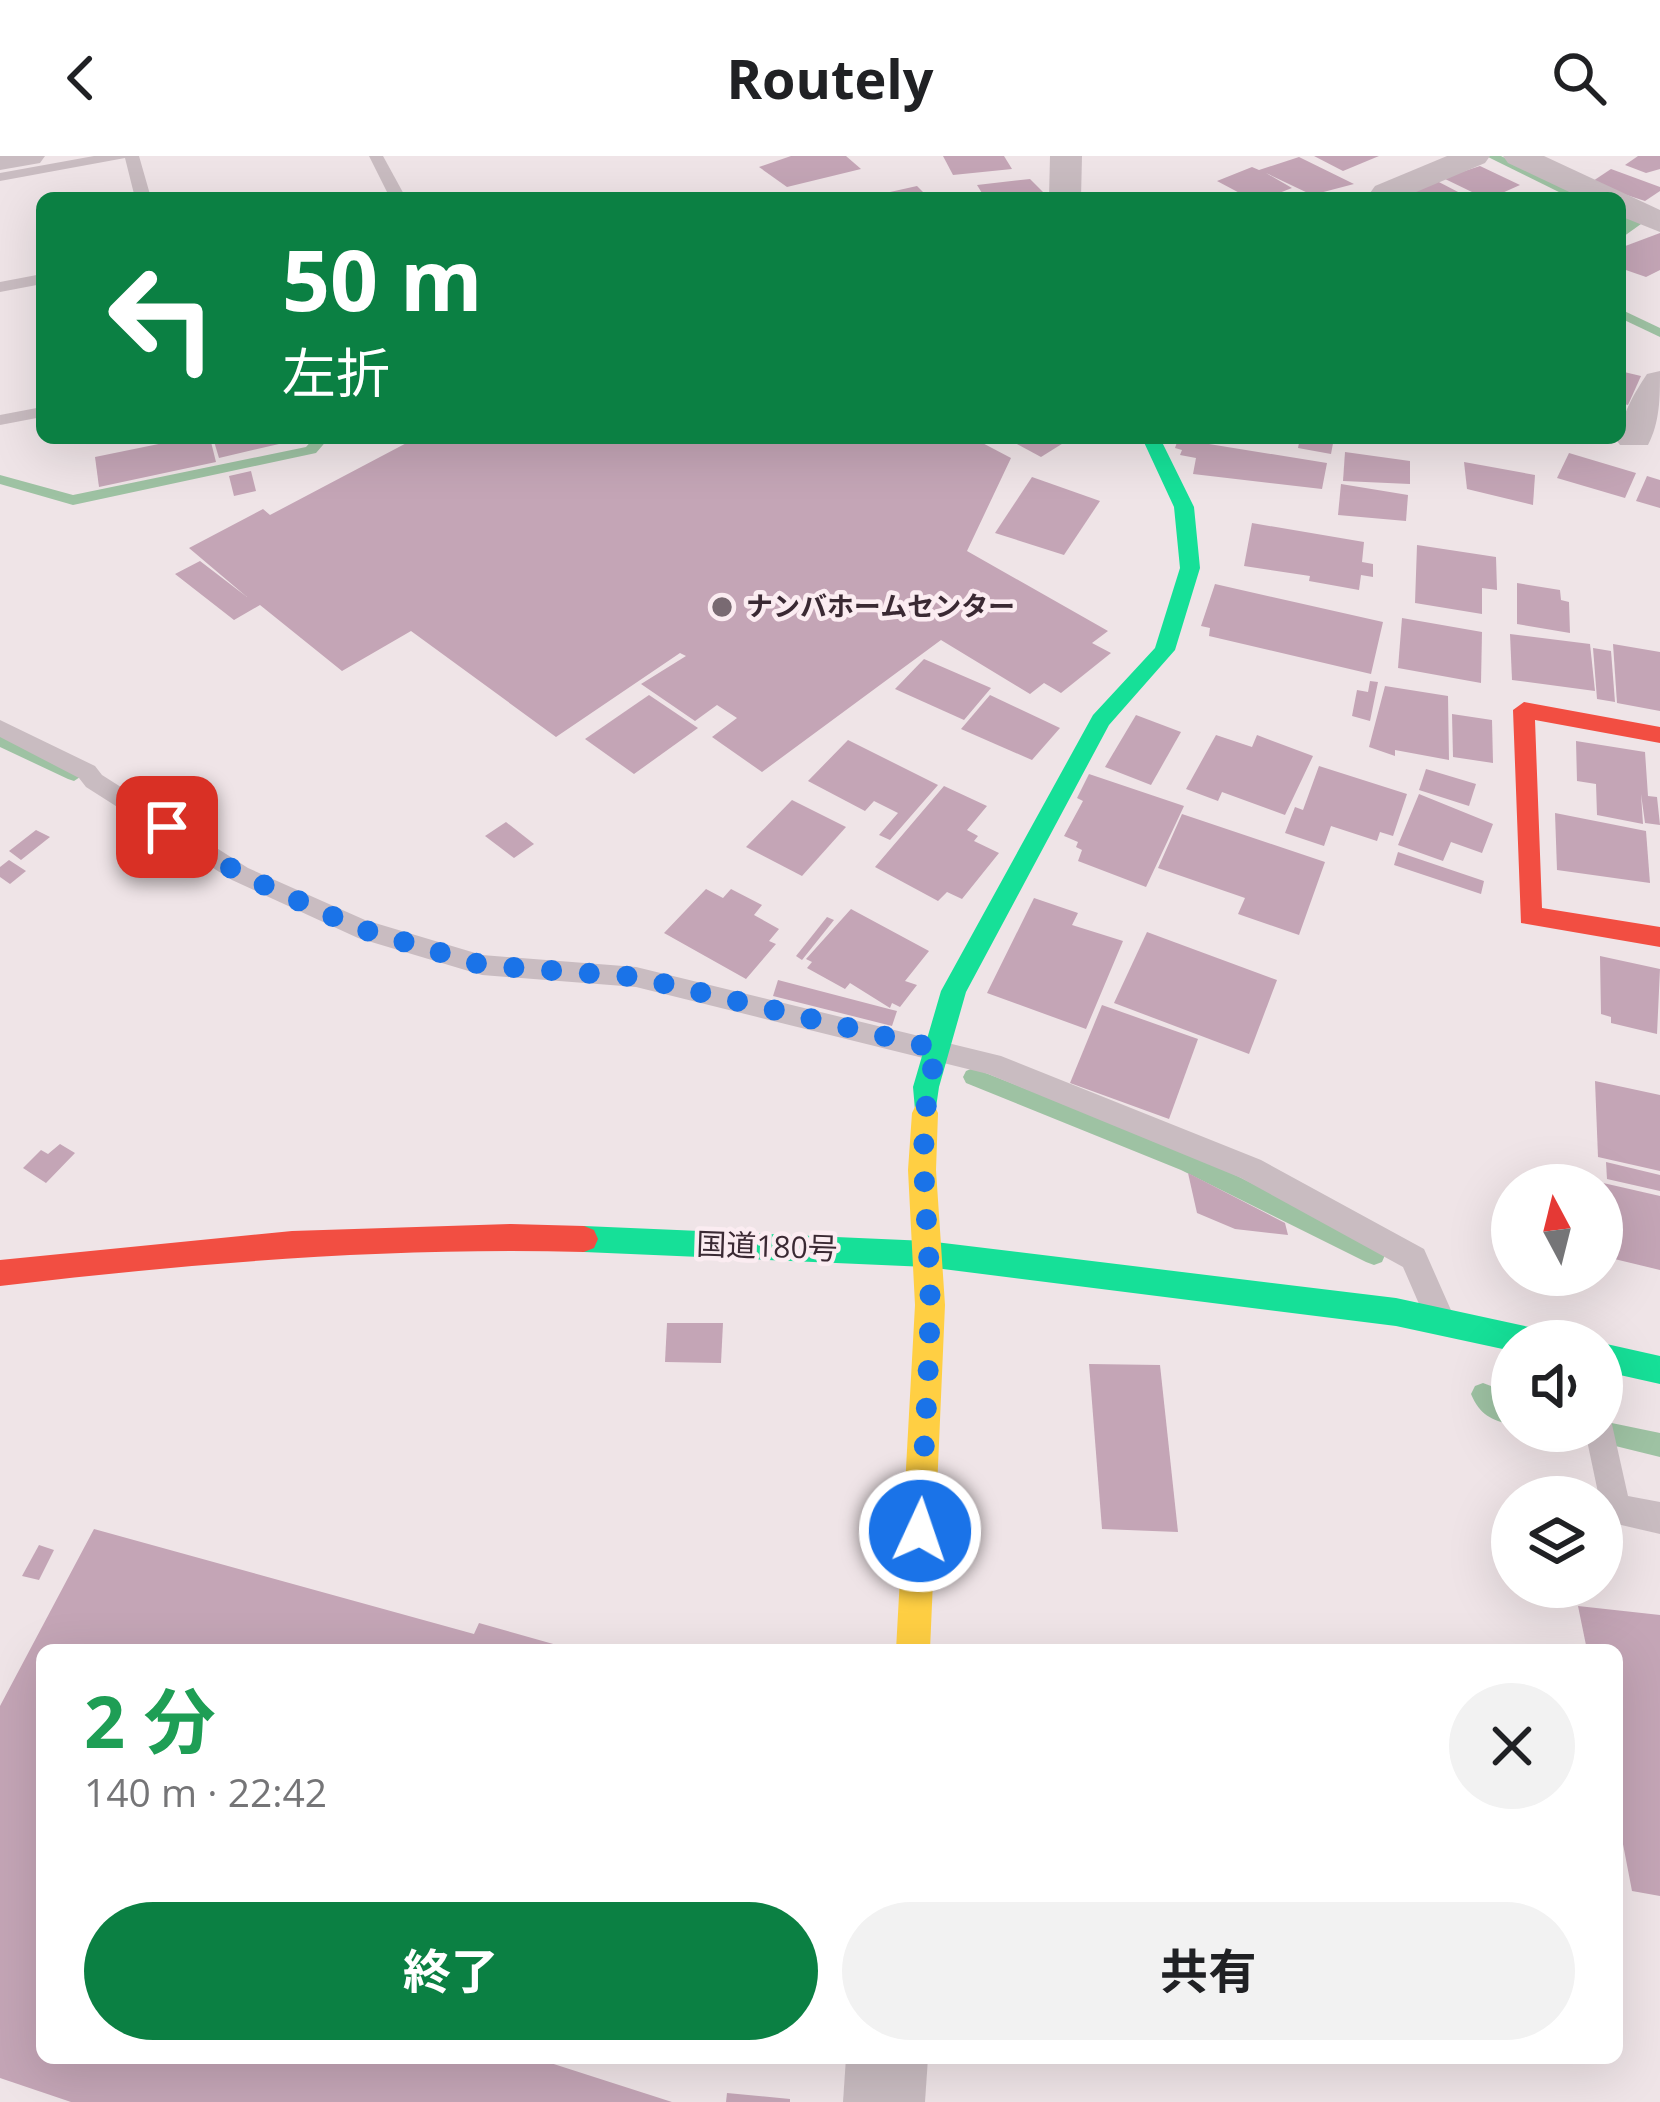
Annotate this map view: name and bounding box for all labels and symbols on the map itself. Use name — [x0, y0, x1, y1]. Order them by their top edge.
place label: ナンバホームセンター — [746, 587, 1015, 624]
marker: ナンバホームセンター — [709, 594, 735, 620]
pin — [116, 776, 218, 878]
north arrow — [1491, 1164, 1623, 1296]
street label: 国道180号 — [696, 1223, 838, 1268]
position arrow — [857, 1468, 983, 1594]

